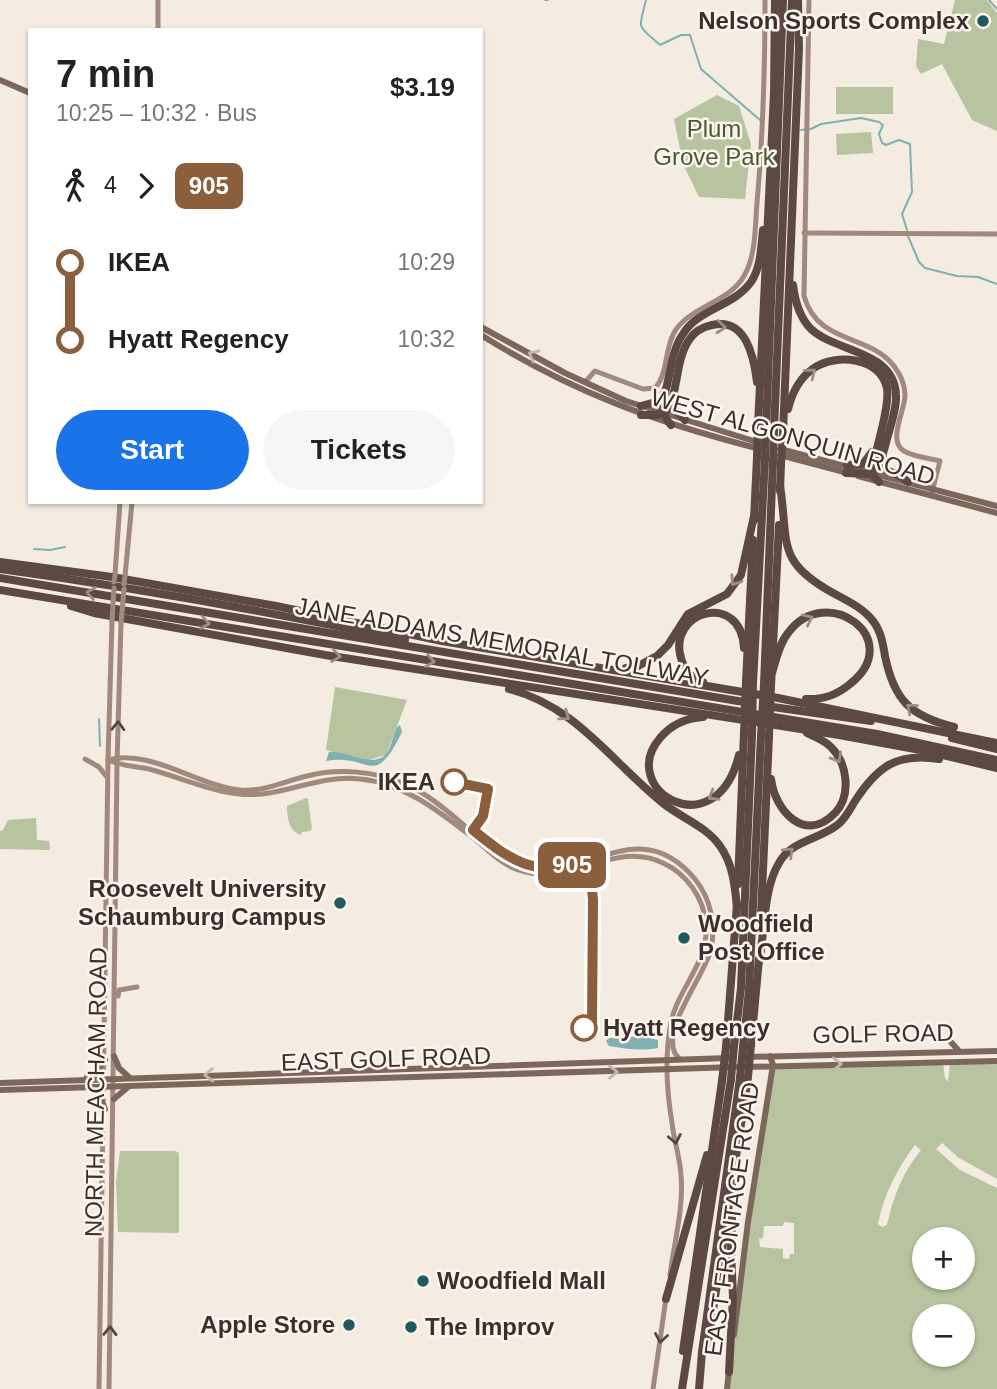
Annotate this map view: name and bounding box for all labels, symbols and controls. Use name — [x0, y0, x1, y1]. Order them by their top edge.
place label: Nelson Sports Complex — [698, 7, 970, 34]
marker: Nelson Sports Complex — [975, 13, 991, 29]
text: 7 min — [56, 53, 155, 95]
text: $3.19 — [390, 72, 455, 102]
text: 10:25 – 10:32 · Bus — [56, 100, 257, 126]
park label: Plum Grove Park — [653, 115, 776, 170]
icon: walk — [56, 167, 94, 205]
icon: forward — [127, 167, 165, 205]
text: 4 — [104, 172, 117, 198]
text: 905 — [189, 172, 229, 199]
text: IKEA — [108, 247, 170, 277]
text: 10:29 — [397, 249, 455, 275]
one-way arrow — [715, 319, 727, 334]
text: Hyatt Regency — [108, 324, 289, 354]
text: 10:32 — [397, 326, 455, 352]
one-way arrow — [528, 350, 540, 363]
one-way arrow — [803, 368, 815, 381]
street label: WEST ALGONQUIN ROAD — [648, 383, 938, 490]
button: Start — [56, 410, 249, 490]
button: Tickets — [263, 410, 455, 490]
one-way arrow — [731, 573, 744, 586]
one-way arrow — [85, 586, 97, 601]
street label: JANE ADDAMS MEMORIAL TOLLWAY — [293, 592, 711, 691]
one-way arrow — [801, 613, 813, 627]
one-way arrow — [199, 615, 211, 630]
one-way arrow — [330, 649, 341, 664]
one-way arrow — [424, 653, 435, 668]
one-way arrow — [906, 704, 919, 716]
one-way arrow — [557, 707, 569, 720]
one-way arrow — [110, 720, 126, 730]
one-way arrow — [829, 751, 842, 763]
place label: IKEA — [378, 768, 435, 795]
marker: IKEA — [441, 769, 467, 795]
one-way arrow — [708, 788, 721, 801]
line badge: 905 — [532, 842, 612, 888]
one-way arrow — [781, 848, 794, 860]
text: 905 — [552, 851, 592, 878]
place label: Roosevelt University Schaumburg Campus — [78, 875, 327, 930]
marker: Roosevelt University Schaumburg Campus — [332, 895, 348, 911]
place label: Woodfield Post Office — [698, 910, 825, 965]
marker: Woodfield Post Office — [676, 930, 692, 946]
street label: NORTH MEACHAM ROAD — [79, 947, 112, 1237]
place label: Hyatt Regency — [603, 1014, 770, 1041]
marker: Hyatt Regency — [571, 1015, 597, 1041]
street label: GOLF ROAD — [812, 1019, 954, 1048]
street label: EAST GOLF ROAD — [280, 1041, 492, 1076]
one-way arrow — [832, 1056, 843, 1072]
one-way arrow — [608, 1064, 618, 1080]
one-way arrow — [204, 1067, 215, 1082]
street label: EAST FRONTAGE ROAD — [699, 1080, 764, 1358]
one-way arrow — [666, 1132, 681, 1144]
map controls — [912, 1227, 975, 1367]
button: + — [912, 1227, 975, 1290]
place label: Woodfield Mall — [437, 1267, 606, 1294]
marker: Woodfield Mall — [415, 1273, 431, 1289]
button: − — [912, 1304, 975, 1367]
place label: Apple Store — [200, 1311, 335, 1338]
place label: The Improv — [425, 1313, 555, 1340]
marker: Apple Store — [341, 1317, 357, 1333]
marker: The Improv — [403, 1319, 419, 1335]
one-way arrow — [102, 1326, 118, 1336]
one-way arrow — [653, 1332, 668, 1343]

